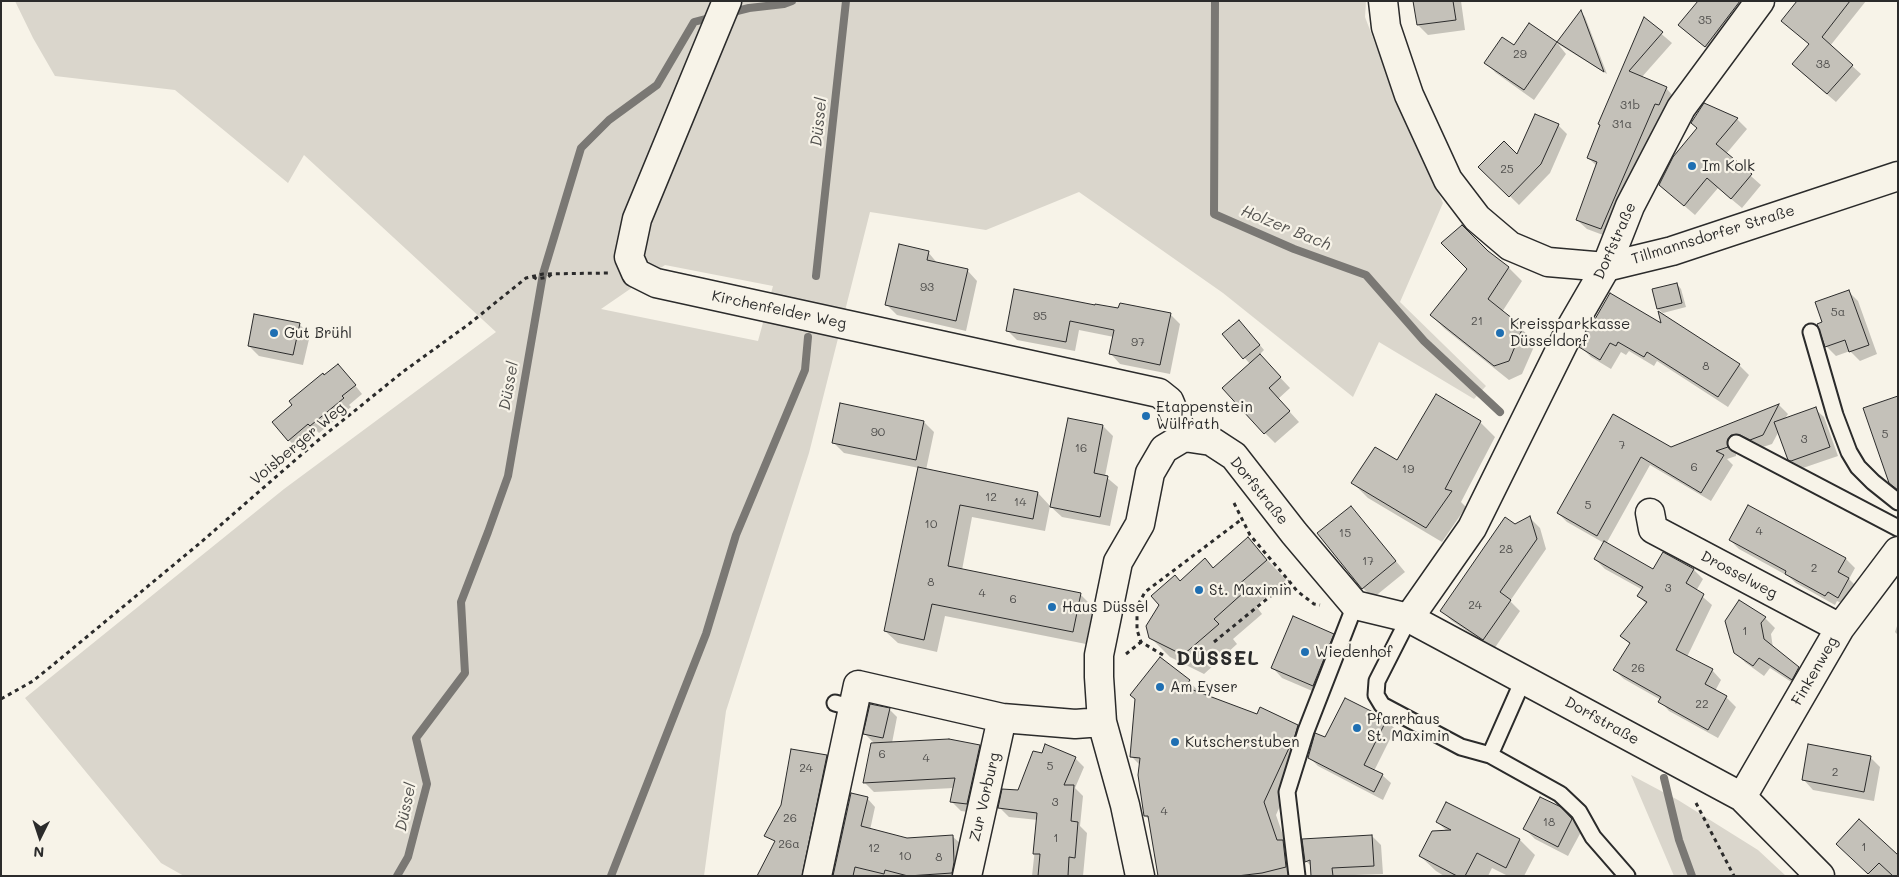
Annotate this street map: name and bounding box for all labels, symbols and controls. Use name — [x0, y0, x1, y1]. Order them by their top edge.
house number: 35 — [1698, 13, 1712, 27]
house number: 29 — [1513, 47, 1527, 61]
house number: 38 — [1816, 57, 1830, 71]
water label: Düssel — [807, 97, 831, 147]
house number: 31b — [1620, 98, 1640, 112]
house number: 31a — [1612, 117, 1632, 131]
place label: Im Kolk — [1702, 157, 1755, 175]
marker: Im Kolk — [1686, 160, 1698, 172]
house number: 25 — [1500, 162, 1514, 176]
street label: Dorfstraße — [1590, 200, 1640, 282]
water label: Holzer Bach — [1238, 201, 1334, 255]
street label: Tillmannsdorfer Straße — [1629, 202, 1797, 268]
house number: 93 — [920, 280, 934, 294]
street label: Kirchenfelder Weg — [710, 287, 848, 333]
house number: 5a — [1831, 305, 1845, 319]
house number: 95 — [1033, 309, 1047, 323]
house number: 21 — [1471, 314, 1483, 328]
place label: Kreissparkkasse Düsseldorf — [1510, 315, 1630, 350]
place label: Gut Brühl — [284, 324, 352, 342]
marker: Gut Brühl — [268, 327, 280, 339]
marker: Kreissparkkasse Düsseldorf — [1494, 327, 1506, 339]
house number: 97 — [1131, 335, 1145, 349]
house number: 8 — [1702, 359, 1710, 373]
water label: Düssel — [495, 360, 523, 412]
place label: Etappenstein Wülfrath — [1156, 398, 1253, 433]
street label: Voisberger Weg — [247, 399, 349, 489]
marker: Etappenstein Wülfrath — [1140, 410, 1152, 422]
house number: 90 — [871, 425, 885, 439]
house number: 5 — [1882, 427, 1888, 441]
house number: 3 — [1800, 432, 1808, 446]
house number: 7 — [1619, 438, 1625, 452]
house number: 16 — [1075, 441, 1087, 455]
street label: Dorfstraße — [1226, 453, 1292, 529]
house number: 6 — [1690, 460, 1698, 474]
house number: 19 — [1402, 462, 1414, 476]
house number: 12 — [985, 490, 997, 504]
house number: 14 — [1014, 495, 1026, 509]
house number: 5 — [1585, 498, 1591, 512]
house number: 10 — [925, 517, 937, 531]
house number: 4 — [1755, 524, 1763, 538]
house number: 15 — [1339, 526, 1351, 540]
house number: 28 — [1499, 542, 1513, 556]
street label: Drosselweg — [1698, 547, 1780, 603]
house number: 17 — [1362, 554, 1374, 568]
house number: 2 — [1811, 561, 1817, 575]
house number: 8 — [927, 575, 935, 589]
place label: St. Maximin — [1209, 581, 1292, 599]
house number: 3 — [1664, 581, 1672, 595]
marker: St. Maximin — [1193, 584, 1205, 596]
house number: 4 — [978, 586, 986, 600]
house number: 6 — [1009, 592, 1017, 606]
place label: Haus Düssel — [1062, 598, 1148, 616]
house number: 24 — [1468, 598, 1482, 612]
marker: Haus Düssel — [1046, 601, 1058, 613]
house number: 1 — [1742, 624, 1748, 638]
street label: Finkenweg — [1788, 633, 1842, 709]
place label: Wiedenhof — [1315, 643, 1392, 661]
marker: Wiedenhof — [1299, 646, 1311, 658]
district label: DÜSSEL — [1175, 647, 1261, 671]
house number: 26 — [1631, 661, 1645, 675]
place label: Am Eyser — [1170, 678, 1238, 696]
marker: Am Eyser — [1154, 681, 1166, 693]
street label: Dorfstraße — [1562, 693, 1642, 749]
house number: 22 — [1695, 697, 1709, 711]
place label: Pfarrhaus St. Maximin — [1367, 710, 1450, 745]
marker: Pfarrhaus St. Maximin — [1351, 722, 1363, 734]
place label: Kutscherstuben — [1185, 733, 1300, 751]
marker: Kutscherstuben — [1169, 736, 1181, 748]
house number: 6 — [878, 747, 886, 761]
house number: 4 — [922, 751, 930, 765]
street label: Zur Vorburg — [966, 751, 1004, 843]
house number: 5 — [1047, 759, 1053, 773]
house number: 24 — [799, 761, 813, 775]
house number: 2 — [1832, 765, 1838, 779]
water label: Düssel — [391, 781, 421, 833]
house number: 3 — [1051, 795, 1059, 809]
house number: 4 — [1160, 804, 1168, 818]
house number: 26 — [783, 811, 797, 825]
north arrow — [15, 812, 65, 862]
house number: 18 — [1543, 815, 1555, 829]
house number: 1 — [1053, 831, 1059, 845]
house number: 26a — [778, 837, 800, 851]
house number: 1 — [1861, 840, 1867, 854]
house number: 12 — [868, 841, 880, 855]
text: N — [33, 843, 45, 862]
house number: 10 — [899, 849, 911, 863]
house number: 8 — [935, 850, 943, 864]

